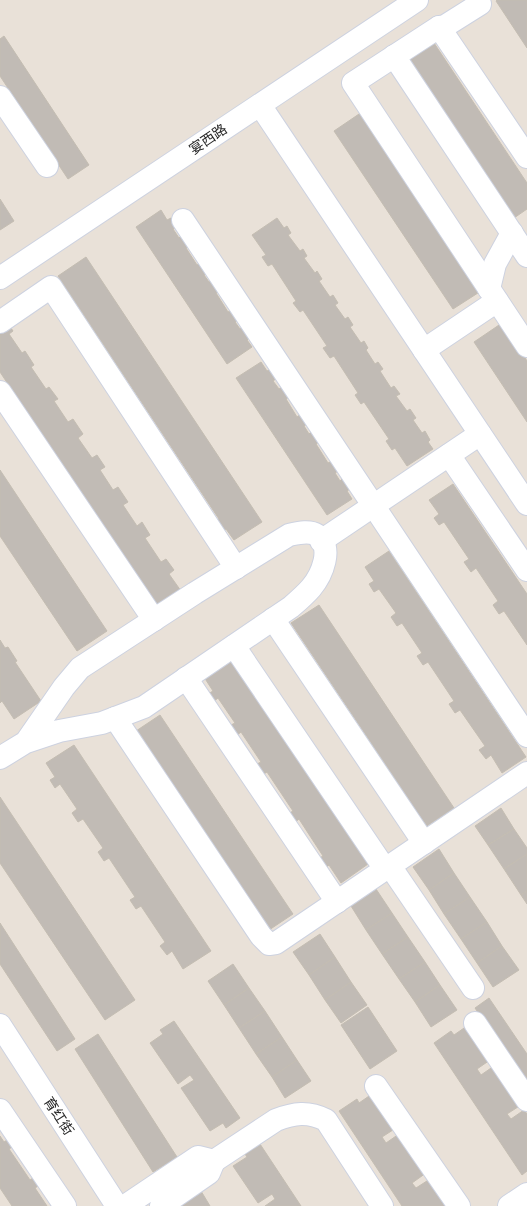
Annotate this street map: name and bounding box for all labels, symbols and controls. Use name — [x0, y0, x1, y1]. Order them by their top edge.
street label: 宴西路 — [186, 120, 230, 157]
street label: 育红街 — [41, 1093, 78, 1138]

